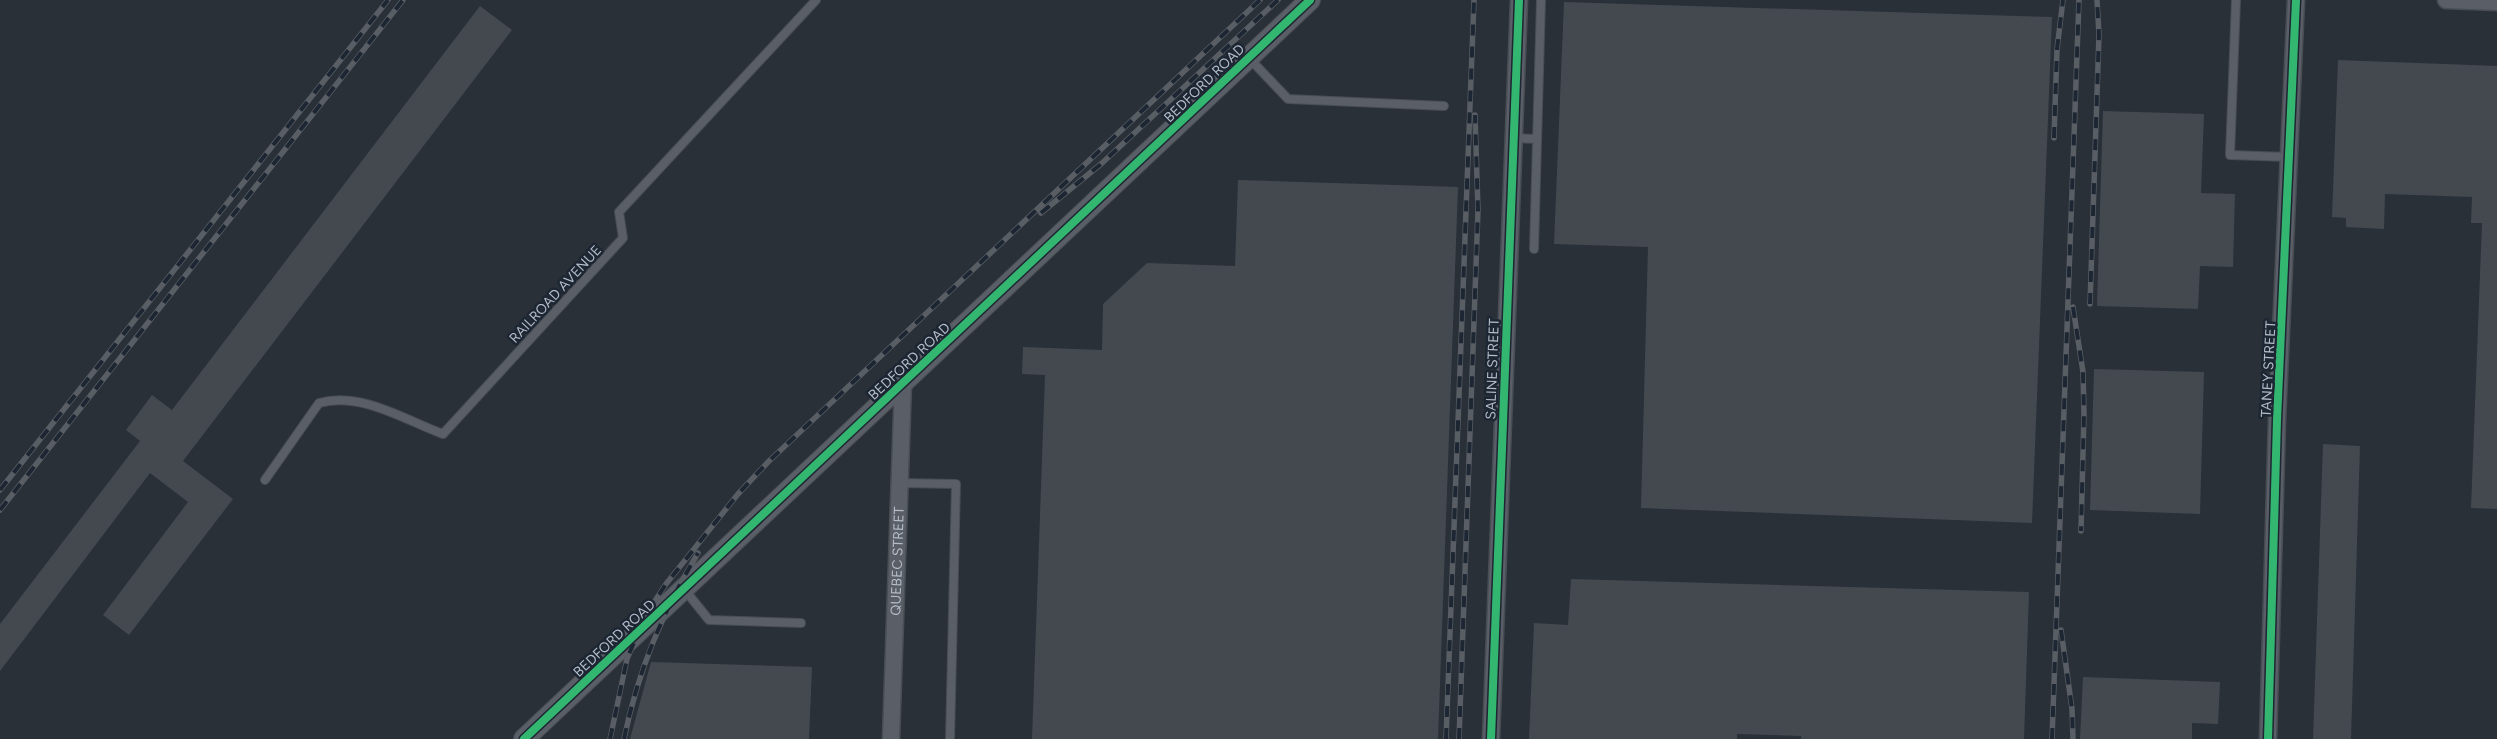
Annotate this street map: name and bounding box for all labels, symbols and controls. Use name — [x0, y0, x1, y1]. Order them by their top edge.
street label: BEDFORD ROAD — [1160, 41, 1248, 126]
street label: RAILROAD AVENUE — [506, 242, 605, 347]
street label: SALINE STREET — [1482, 318, 1503, 420]
street label: BEDFORD ROAD — [865, 319, 954, 404]
street label: TANEY STREET — [2257, 320, 2280, 418]
street label: QUEBEC STREET — [887, 506, 908, 616]
street label: BEDFORD ROAD — [570, 596, 659, 681]

